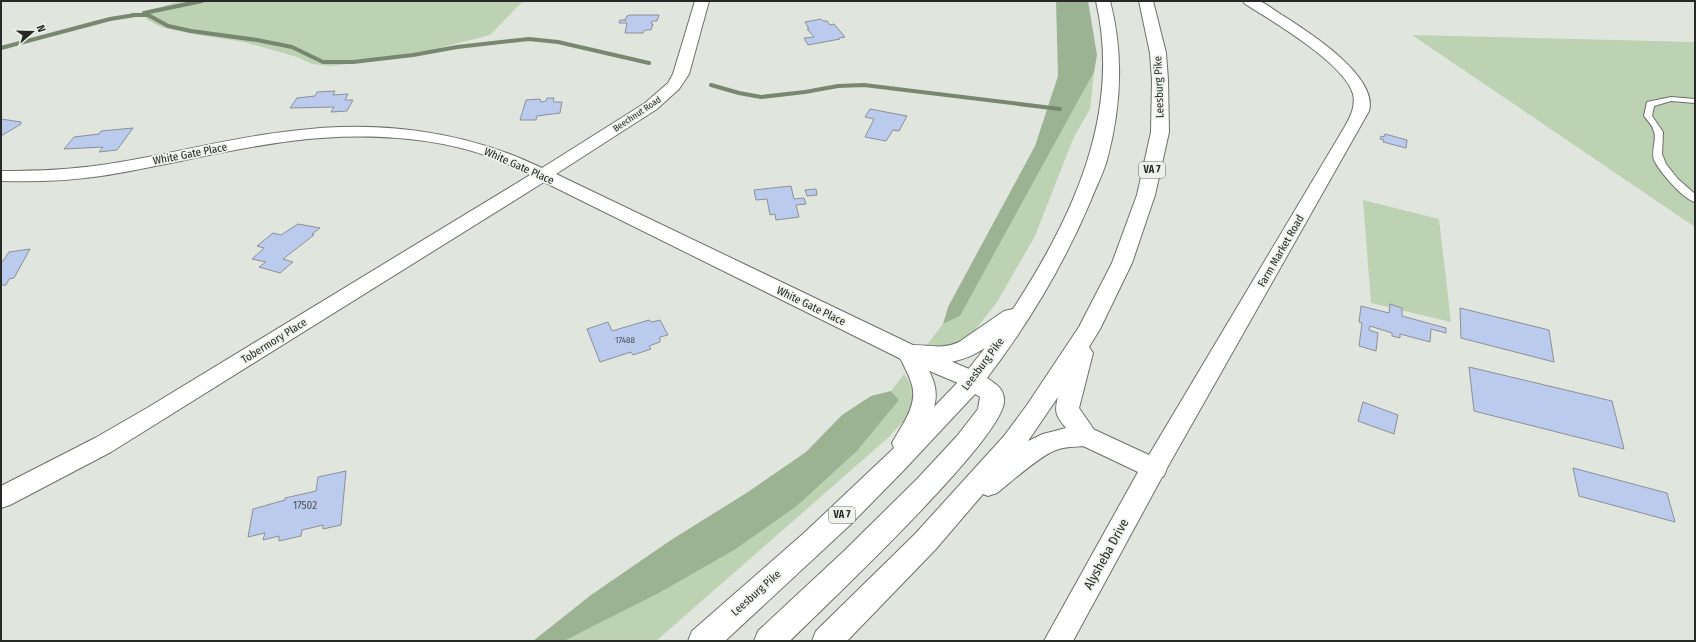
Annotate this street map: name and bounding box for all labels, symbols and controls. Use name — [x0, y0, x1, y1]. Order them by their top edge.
north arrow — [12, 12, 52, 52]
text: N — [34, 23, 48, 34]
street label: Leesburg Pike — [1151, 56, 1167, 118]
street label: Beechnut Road — [611, 94, 663, 134]
street label: White Gate Place — [152, 140, 228, 168]
street label: White Gate Place — [482, 145, 556, 187]
road number: VA 7 — [1139, 162, 1165, 178]
street label: Farm Market Road — [1255, 213, 1307, 289]
street label: White Gate Place — [774, 284, 848, 328]
street label: Tobermory Place — [239, 316, 309, 366]
house number: 17488 — [615, 335, 636, 345]
street label: Leesburg Pike — [959, 335, 1007, 393]
house number: 17502 — [293, 499, 317, 512]
road number: VA 7 — [829, 507, 855, 523]
street label: Alysheba Drive — [1080, 516, 1132, 592]
street label: Leesburg Pike — [729, 567, 783, 619]

